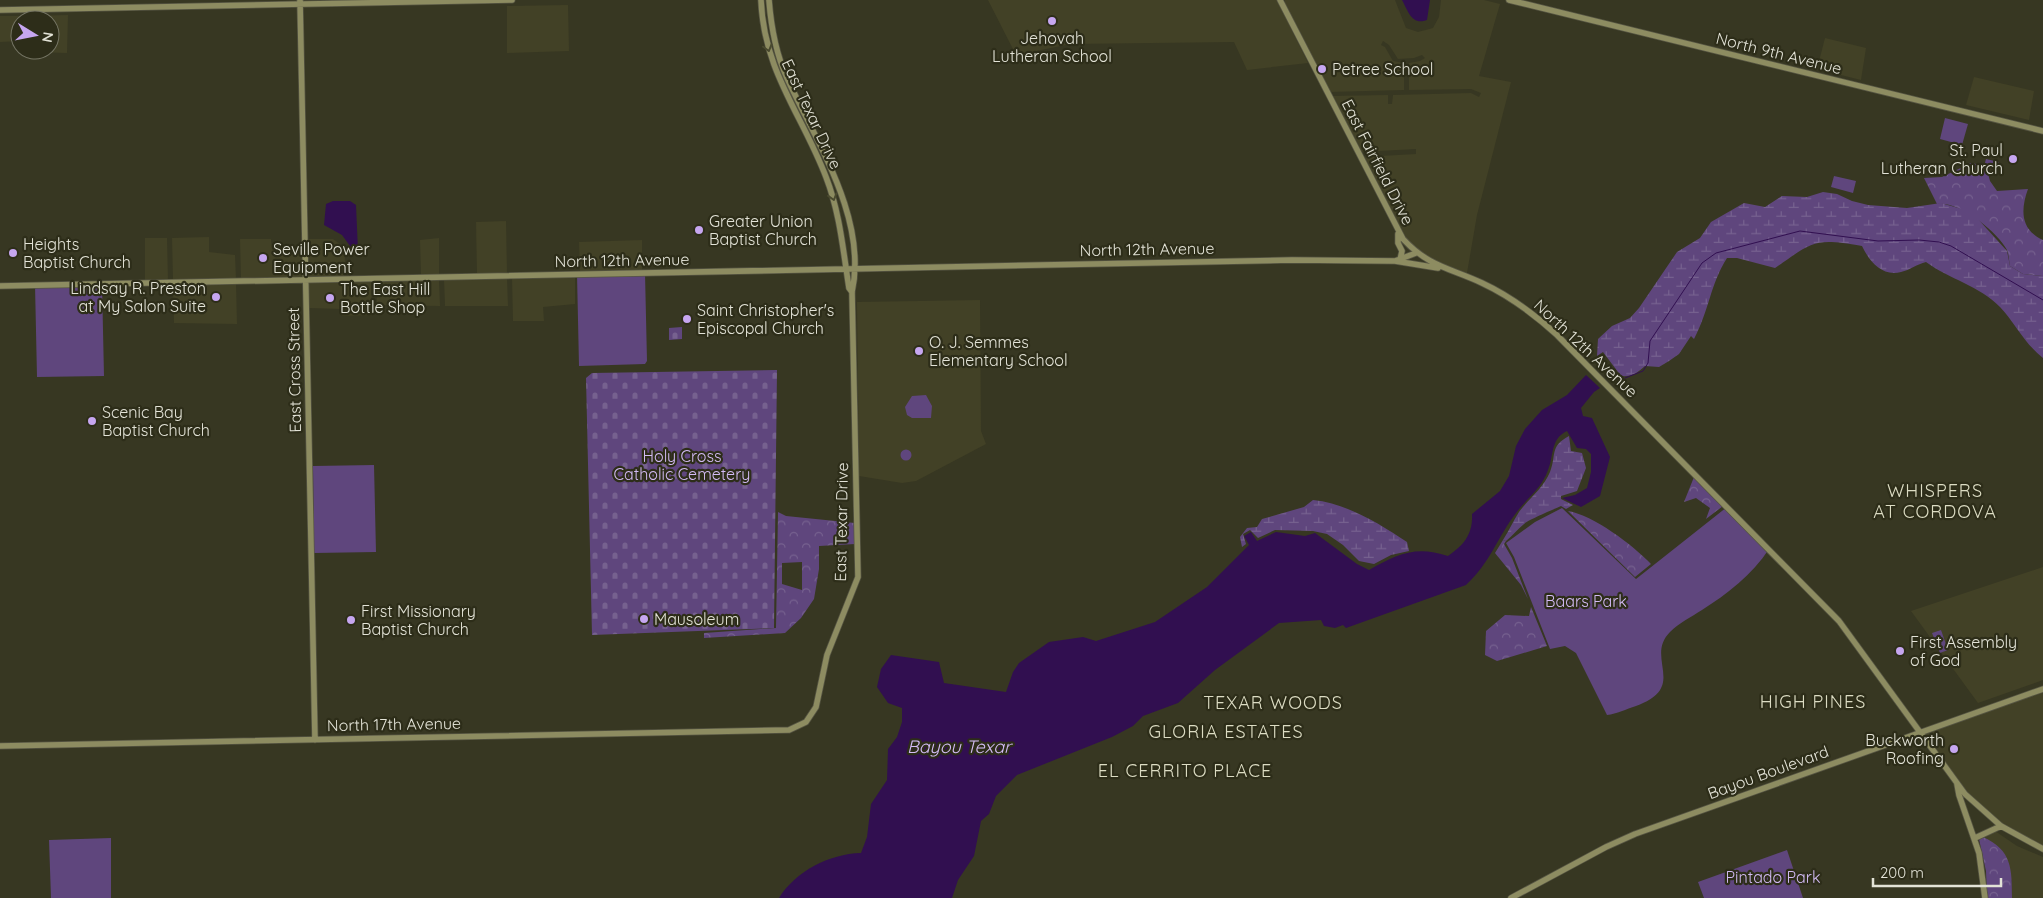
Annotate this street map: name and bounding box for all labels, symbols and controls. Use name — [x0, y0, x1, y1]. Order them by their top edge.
north arrow — [10, 10, 60, 60]
marker: Jehovah Lutheran School — [1046, 15, 1058, 27]
place label: Jehovah Lutheran School — [992, 28, 1112, 66]
street label: North 9th Avenue — [1714, 28, 1844, 78]
text: N — [38, 31, 58, 44]
one-way arrow — [762, 44, 773, 53]
street label: East Texar Drive — [778, 56, 846, 172]
place label: Petree School — [1332, 59, 1433, 79]
marker: Petree School — [1316, 63, 1328, 75]
street label: East Fairfield Drive — [1338, 96, 1418, 228]
place label: St. Paul Lutheran Church — [1881, 140, 2003, 178]
marker: St. Paul Lutheran Church — [2007, 153, 2019, 165]
one-way arrow — [827, 192, 837, 200]
place label: Greater Union Baptist Church — [709, 211, 817, 249]
marker: Greater Union Baptist Church — [693, 224, 705, 236]
place label: Heights Baptist Church — [23, 234, 131, 272]
street label: North 12th Avenue — [1079, 238, 1215, 260]
place label: Seville Power Equipment — [273, 239, 370, 277]
marker: Heights Baptist Church — [7, 247, 19, 259]
street label: North 12th Avenue — [554, 249, 690, 271]
marker: Seville Power Equipment — [257, 252, 269, 264]
place label: Lindsay R. Preston at My Salon Suite — [70, 278, 206, 316]
place label: The East Hill Bottle Shop — [340, 279, 431, 317]
marker: Lindsay R. Preston at My Salon Suite — [210, 291, 222, 303]
marker: The East Hill Bottle Shop — [324, 292, 336, 304]
street label: North 12th Avenue — [1530, 295, 1642, 401]
place label: Saint Christopher's Episcopal Church — [697, 300, 834, 338]
street label: East Cross Street — [283, 307, 305, 433]
marker: Saint Christopher's Episcopal Church — [681, 313, 693, 325]
place label: O. J. Semmes Elementary School — [929, 332, 1068, 370]
marker: O. J. Semmes Elementary School — [913, 345, 925, 357]
place label: Scenic Bay Baptist Church — [102, 402, 210, 440]
marker: Scenic Bay Baptist Church — [86, 415, 98, 427]
park label: Holy Cross Catholic Cemetery — [614, 446, 750, 484]
street label: East Texar Drive — [830, 462, 852, 582]
district label: WHISPERS AT CORDOVA — [1873, 479, 1997, 523]
park label: Baars Park — [1545, 591, 1627, 611]
place label: First Missionary Baptist Church — [361, 601, 476, 639]
place label: Mausoleum — [654, 609, 739, 629]
marker: Mausoleum — [638, 613, 650, 625]
marker: First Missionary Baptist Church — [345, 614, 357, 626]
place label: First Assembly of God — [1910, 632, 2017, 670]
marker: First Assembly of God — [1894, 645, 1906, 657]
district label: HIGH PINES — [1760, 690, 1866, 713]
district label: TEXAR WOODS — [1203, 691, 1343, 714]
street label: North 17th Avenue — [327, 713, 461, 735]
district label: GLORIA ESTATES — [1148, 720, 1304, 743]
place label: Buckworth Roofing — [1865, 730, 1944, 768]
water label: Bayou Texar — [907, 735, 1013, 758]
street label: Bayou Boulevard — [1705, 741, 1831, 803]
marker: Buckworth Roofing — [1948, 743, 1960, 755]
district label: EL CERRITO PLACE — [1098, 759, 1272, 782]
scale bar — [1873, 856, 2000, 888]
text: 200 m — [1880, 863, 1924, 882]
park label: Pintado Park — [1726, 867, 1820, 887]

